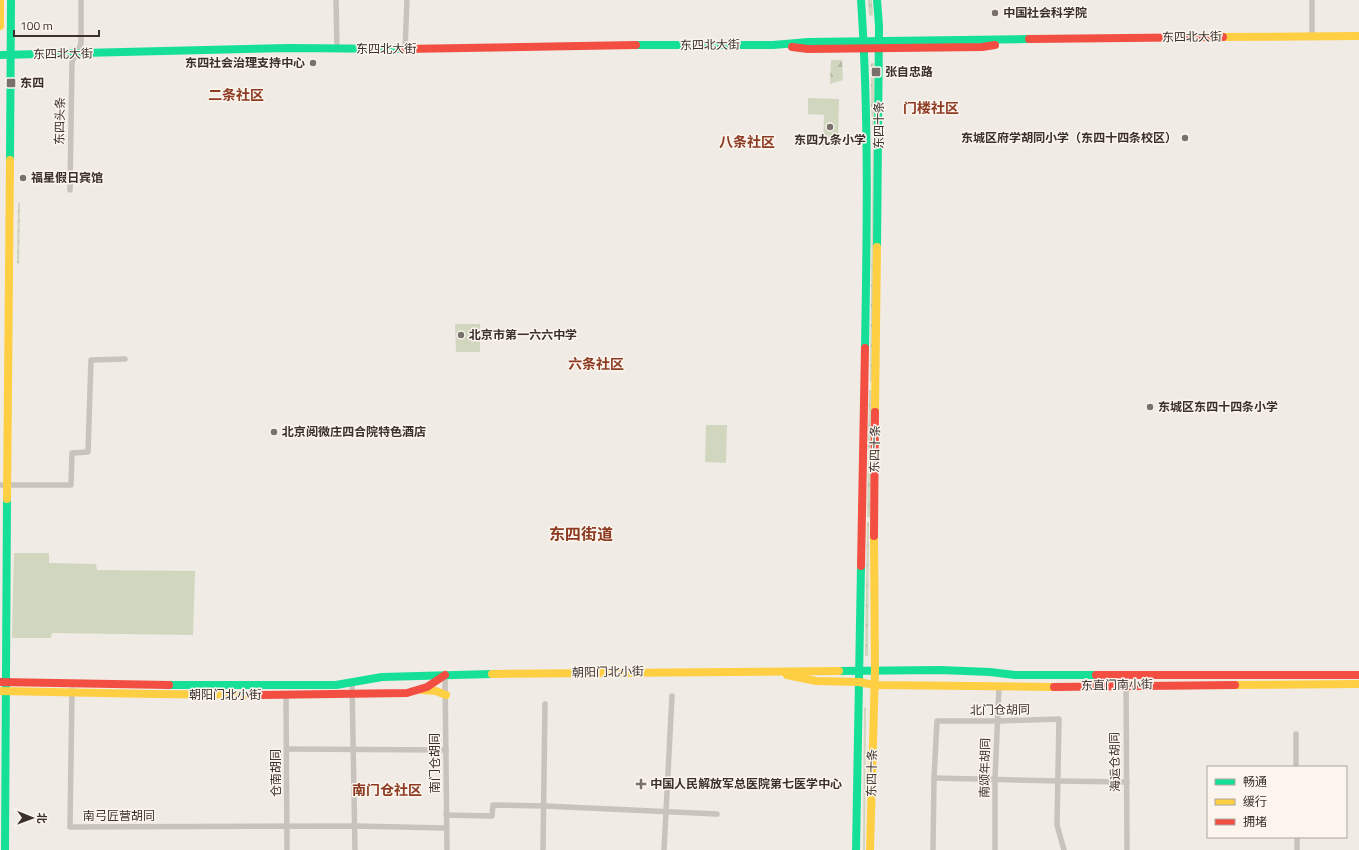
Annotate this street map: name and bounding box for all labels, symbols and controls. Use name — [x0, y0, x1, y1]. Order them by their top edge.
place label: 中国社会科学院 — [1003, 3, 1087, 22]
marker: 中国社会科学院 — [990, 8, 1000, 18]
scale bar — [14, 12, 99, 38]
text: 100 m — [20, 16, 53, 35]
street label: 东四北大街 — [1162, 26, 1222, 47]
street label: 东四北大街 — [680, 34, 740, 55]
street label: 东四北大街 — [356, 39, 416, 58]
street label: 东四北大街 — [33, 43, 93, 64]
place label: 东四社会治理支持中心 — [185, 53, 305, 72]
marker: 东四社会治理支持中心 — [308, 58, 318, 68]
place label: 张自忠路 — [885, 62, 933, 81]
marker: 张自忠路 — [870, 66, 882, 78]
place label: 东四 — [20, 73, 44, 92]
marker: 东四 — [5, 77, 17, 89]
district label: 二条社区 — [208, 84, 264, 105]
street label: 东四头条 — [50, 97, 69, 145]
district label: 门楼社区 — [903, 97, 959, 118]
street label: 东四十条 — [869, 101, 888, 149]
marker: 东四九条小学 — [825, 122, 835, 132]
place label: 东城区府学胡同小学（东四十四条校区） — [961, 128, 1177, 147]
place label: 东四九条小学 — [794, 130, 866, 149]
district label: 八条社区 — [719, 131, 775, 152]
marker: 东城区府学胡同小学（东四十四条校区） — [1180, 133, 1190, 143]
place label: 福星假日宾馆 — [31, 168, 103, 187]
marker: 福星假日宾馆 — [18, 173, 28, 183]
place label: 北京市第一六六中学 — [469, 325, 577, 344]
marker: 北京市第一六六中学 — [456, 330, 466, 340]
district label: 六条社区 — [568, 353, 624, 374]
place label: 东城区东四十四条小学 — [1158, 397, 1278, 416]
marker: 东城区东四十四条小学 — [1145, 402, 1155, 412]
place label: 北京阅微庄四合院特色酒店 — [282, 422, 426, 441]
street label: 东四十条 — [865, 425, 884, 473]
marker: 北京阅微庄四合院特色酒店 — [269, 427, 279, 437]
district label: 东四街道 — [549, 522, 613, 546]
street label: 朝阳门北小街 — [572, 661, 644, 682]
street label: 东直门南小街 — [1081, 674, 1153, 695]
street label: 朝阳门北小街 — [189, 685, 261, 704]
street label: 北门仓胡同 — [970, 699, 1030, 720]
street label: 海运仓胡同 — [1104, 732, 1125, 792]
street label: 南门仓胡同 — [425, 733, 444, 793]
street label: 南颂年胡同 — [974, 738, 995, 798]
street label: 仓南胡同 — [266, 749, 285, 797]
street label: 东四十条 — [862, 749, 881, 797]
legend — [1207, 766, 1347, 838]
text: 畅通 — [1243, 772, 1267, 791]
place label: 中国人民解放军总医院第七医学中心 — [650, 774, 842, 793]
marker: 中国人民解放军总医院第七医学中心 — [635, 778, 647, 790]
district label: 南门仓社区 — [352, 779, 422, 800]
text: 缓行 — [1243, 792, 1267, 811]
north arrow — [12, 798, 52, 838]
street label: 南弓匠营胡同 — [83, 806, 155, 825]
text: 拥堵 — [1243, 812, 1267, 831]
text: 北 — [34, 813, 50, 824]

